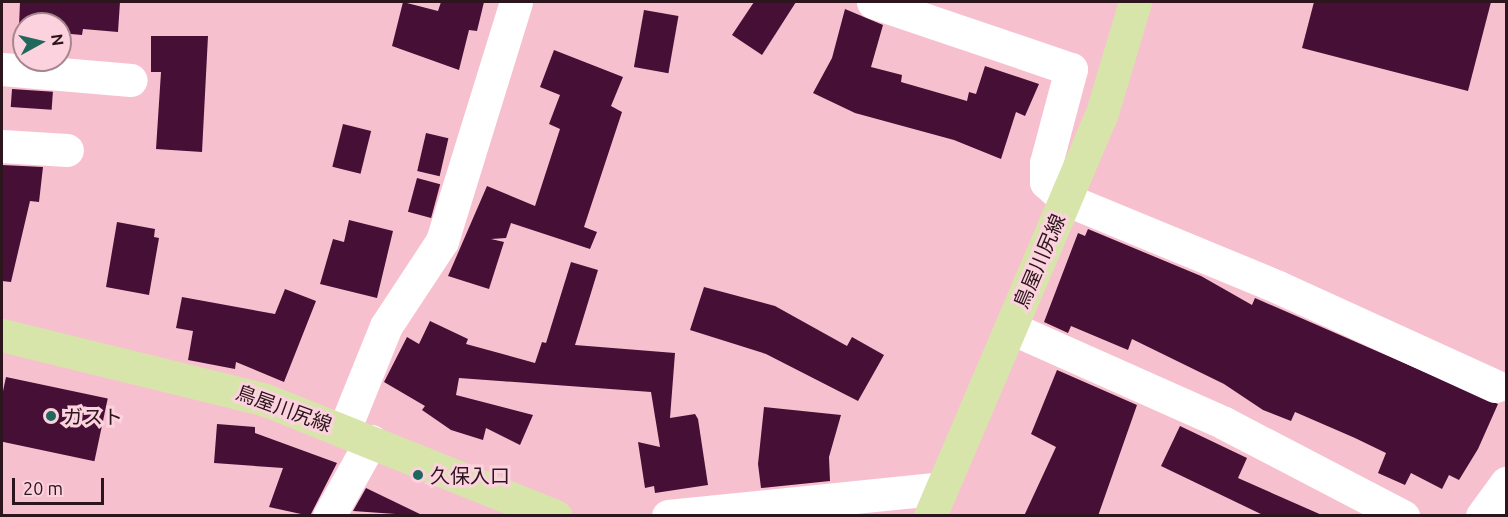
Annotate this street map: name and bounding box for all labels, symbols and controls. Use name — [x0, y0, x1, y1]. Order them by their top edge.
north arrow — [12, 12, 72, 72]
text: N — [48, 33, 68, 47]
street label: 鳥屋川尻線 — [1008, 210, 1070, 312]
street label: 鳥屋川尻線 — [233, 380, 335, 436]
place label: ガスト — [63, 404, 123, 428]
marker: ガスト — [44, 409, 58, 423]
place label: 久保入口 — [430, 463, 510, 487]
scale bar — [15, 466, 106, 504]
marker: 久保入口 — [411, 468, 425, 482]
text: 20 m — [23, 478, 63, 498]

